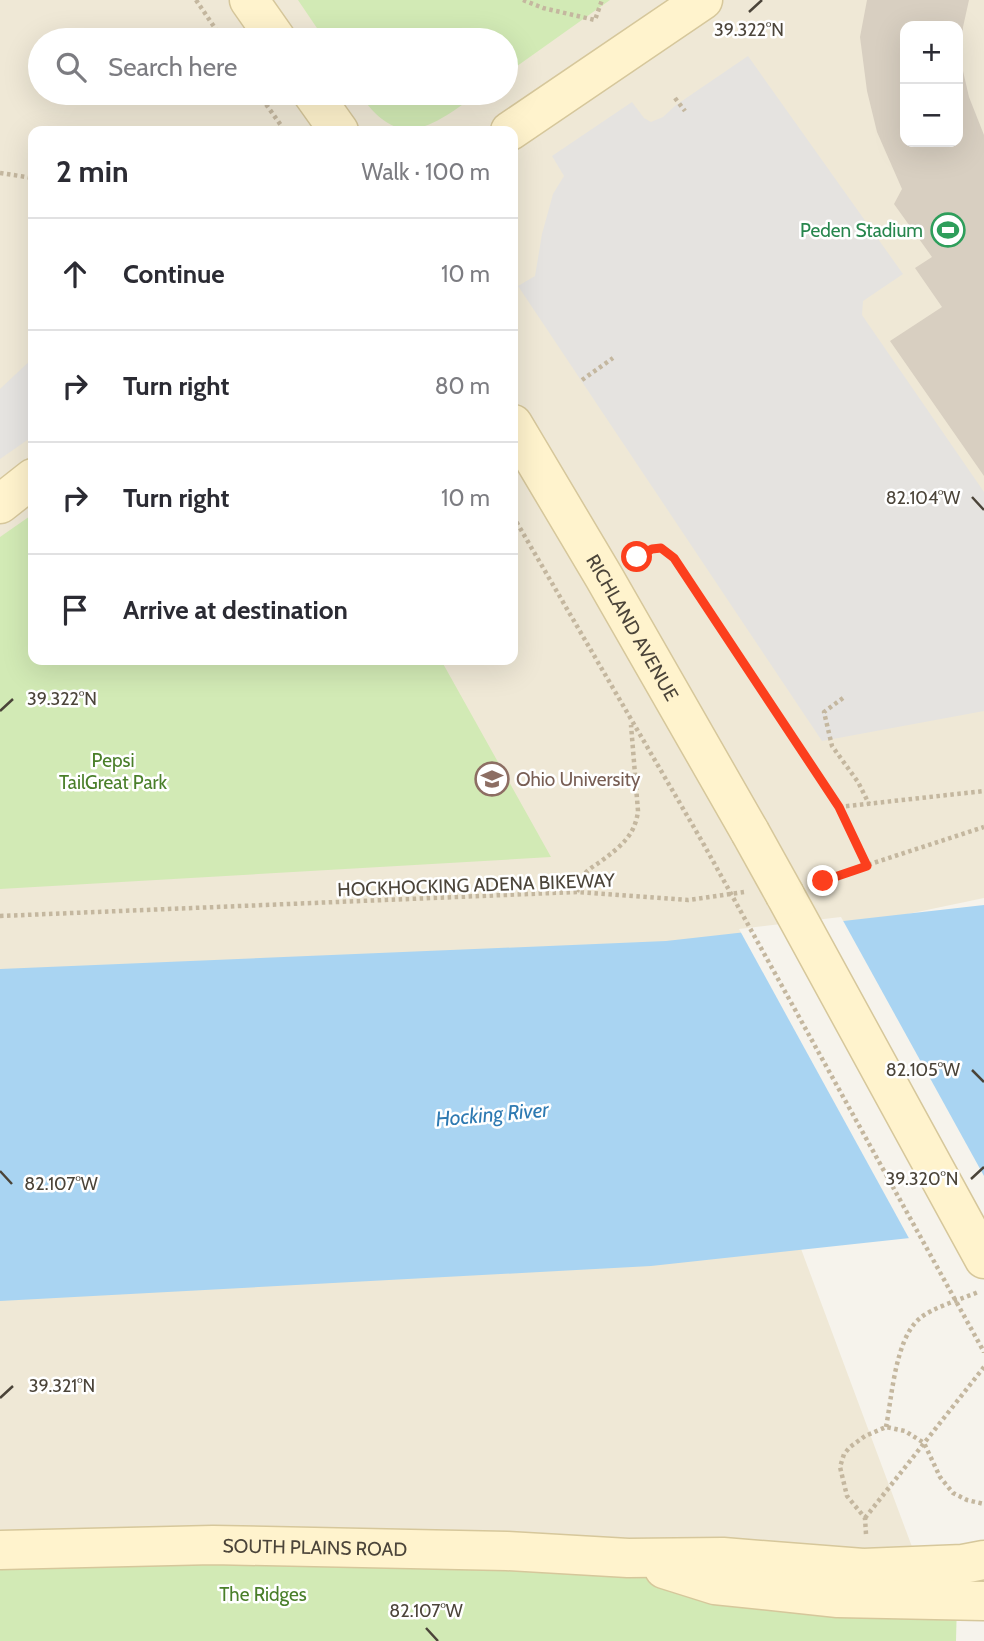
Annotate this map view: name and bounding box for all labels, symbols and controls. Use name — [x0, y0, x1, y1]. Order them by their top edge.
text: 39.322°N — [714, 19, 784, 41]
map controls — [900, 21, 963, 147]
button: + — [900, 21, 963, 84]
search box — [28, 28, 518, 105]
icon: search — [52, 48, 90, 86]
text: Search here — [108, 51, 237, 83]
button: − — [900, 84, 963, 147]
text: 2 min — [56, 153, 128, 190]
text: Walk · 100 m — [362, 158, 490, 186]
sports icon: Peden Stadium — [929, 211, 967, 249]
place label: Peden Stadium — [800, 219, 923, 242]
icon: ahead — [56, 255, 94, 293]
text: Continue — [123, 258, 225, 290]
text: 10 m — [441, 260, 490, 288]
icon: right — [56, 367, 94, 405]
text: Turn right — [123, 370, 229, 402]
text: 80 m — [435, 372, 490, 400]
icon: right — [56, 479, 94, 517]
text: Turn right — [123, 482, 229, 514]
text: 10 m — [441, 484, 490, 512]
text: 82.104°W — [886, 487, 960, 509]
route start — [621, 541, 652, 572]
street label: RICHLAND AVENUE — [582, 550, 684, 705]
icon: arrive — [56, 591, 94, 629]
text: Arrive at destination — [123, 594, 348, 626]
text: 39.322°N — [27, 688, 97, 710]
park label: Pepsi TailGreat Park — [59, 749, 168, 794]
school or university icon: Ohio University — [473, 760, 511, 798]
place label: Ohio University — [516, 768, 641, 791]
route end — [807, 865, 838, 896]
street label: HOCKHOCKING ADENA BIKEWAY — [337, 869, 615, 901]
text: 82.105°W — [886, 1059, 960, 1081]
water label: Hocking River — [434, 1096, 551, 1131]
text: 39.320°N — [886, 1168, 958, 1190]
text: 82.107°W — [24, 1173, 98, 1195]
text: 39.321°N — [29, 1375, 95, 1397]
street label: SOUTH PLAINS ROAD — [222, 1534, 408, 1560]
park label: The Ridges — [219, 1583, 307, 1606]
text: 82.107°W — [389, 1600, 463, 1622]

